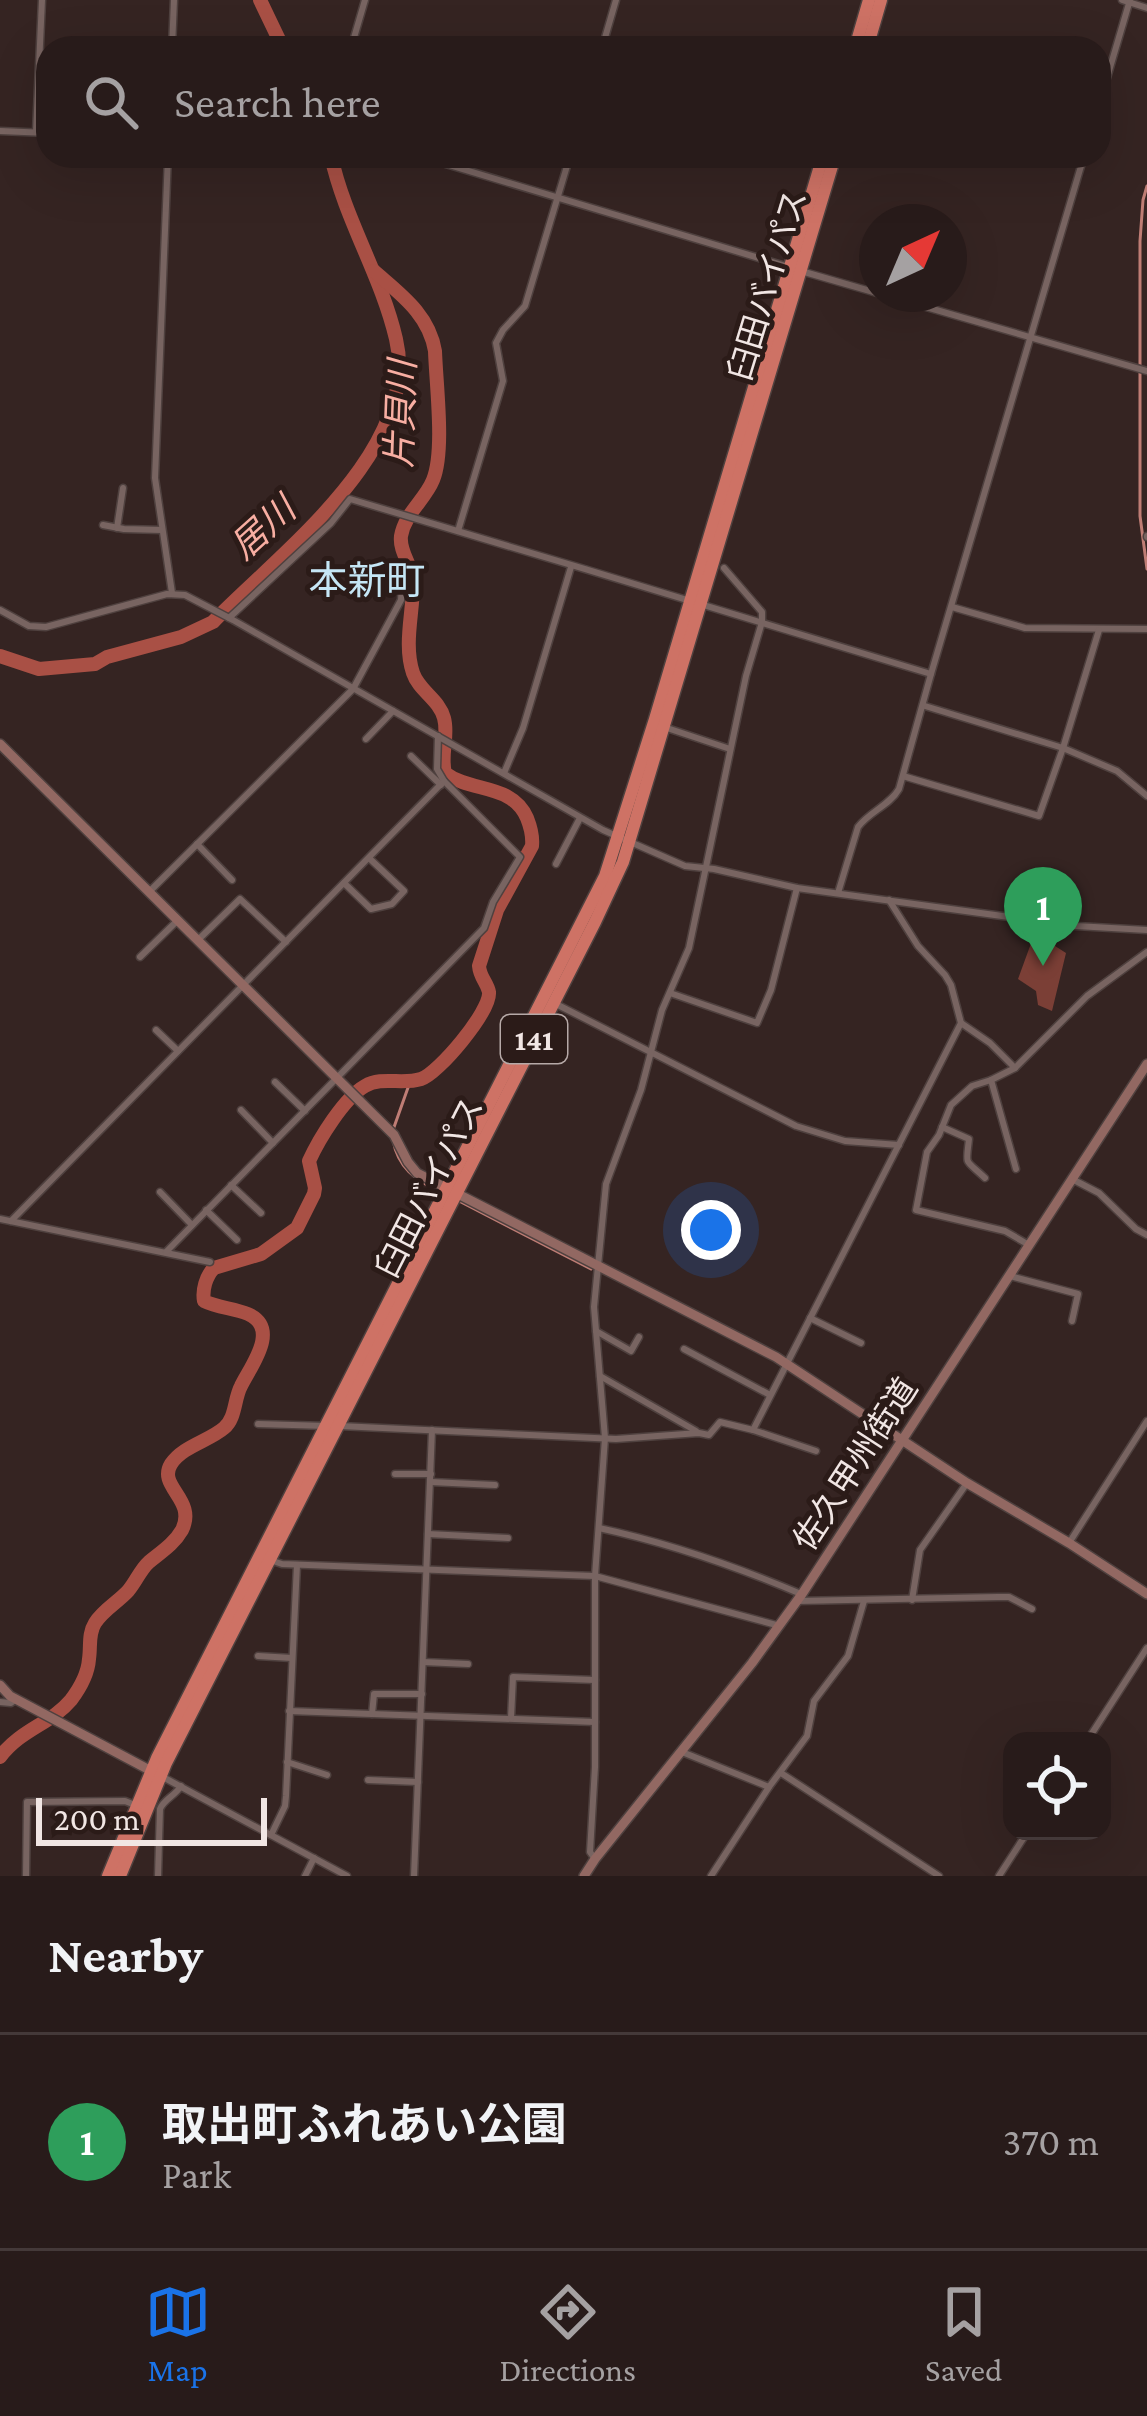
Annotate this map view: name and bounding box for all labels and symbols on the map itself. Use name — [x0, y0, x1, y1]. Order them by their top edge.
street label: 臼田バイパス — [720, 185, 814, 385]
north arrow — [859, 204, 967, 312]
water label: 片貝川 — [379, 355, 423, 469]
water label: 居川 — [223, 486, 306, 567]
district label: 本新町 — [308, 559, 426, 602]
pin: 1 — [1004, 867, 1082, 966]
road number: 141 — [501, 1015, 567, 1063]
street label: 臼田バイパス — [368, 1091, 490, 1283]
your location — [681, 1200, 741, 1260]
street label: 佐久甲州街道 — [786, 1371, 924, 1557]
scale bar — [36, 1792, 267, 1845]

